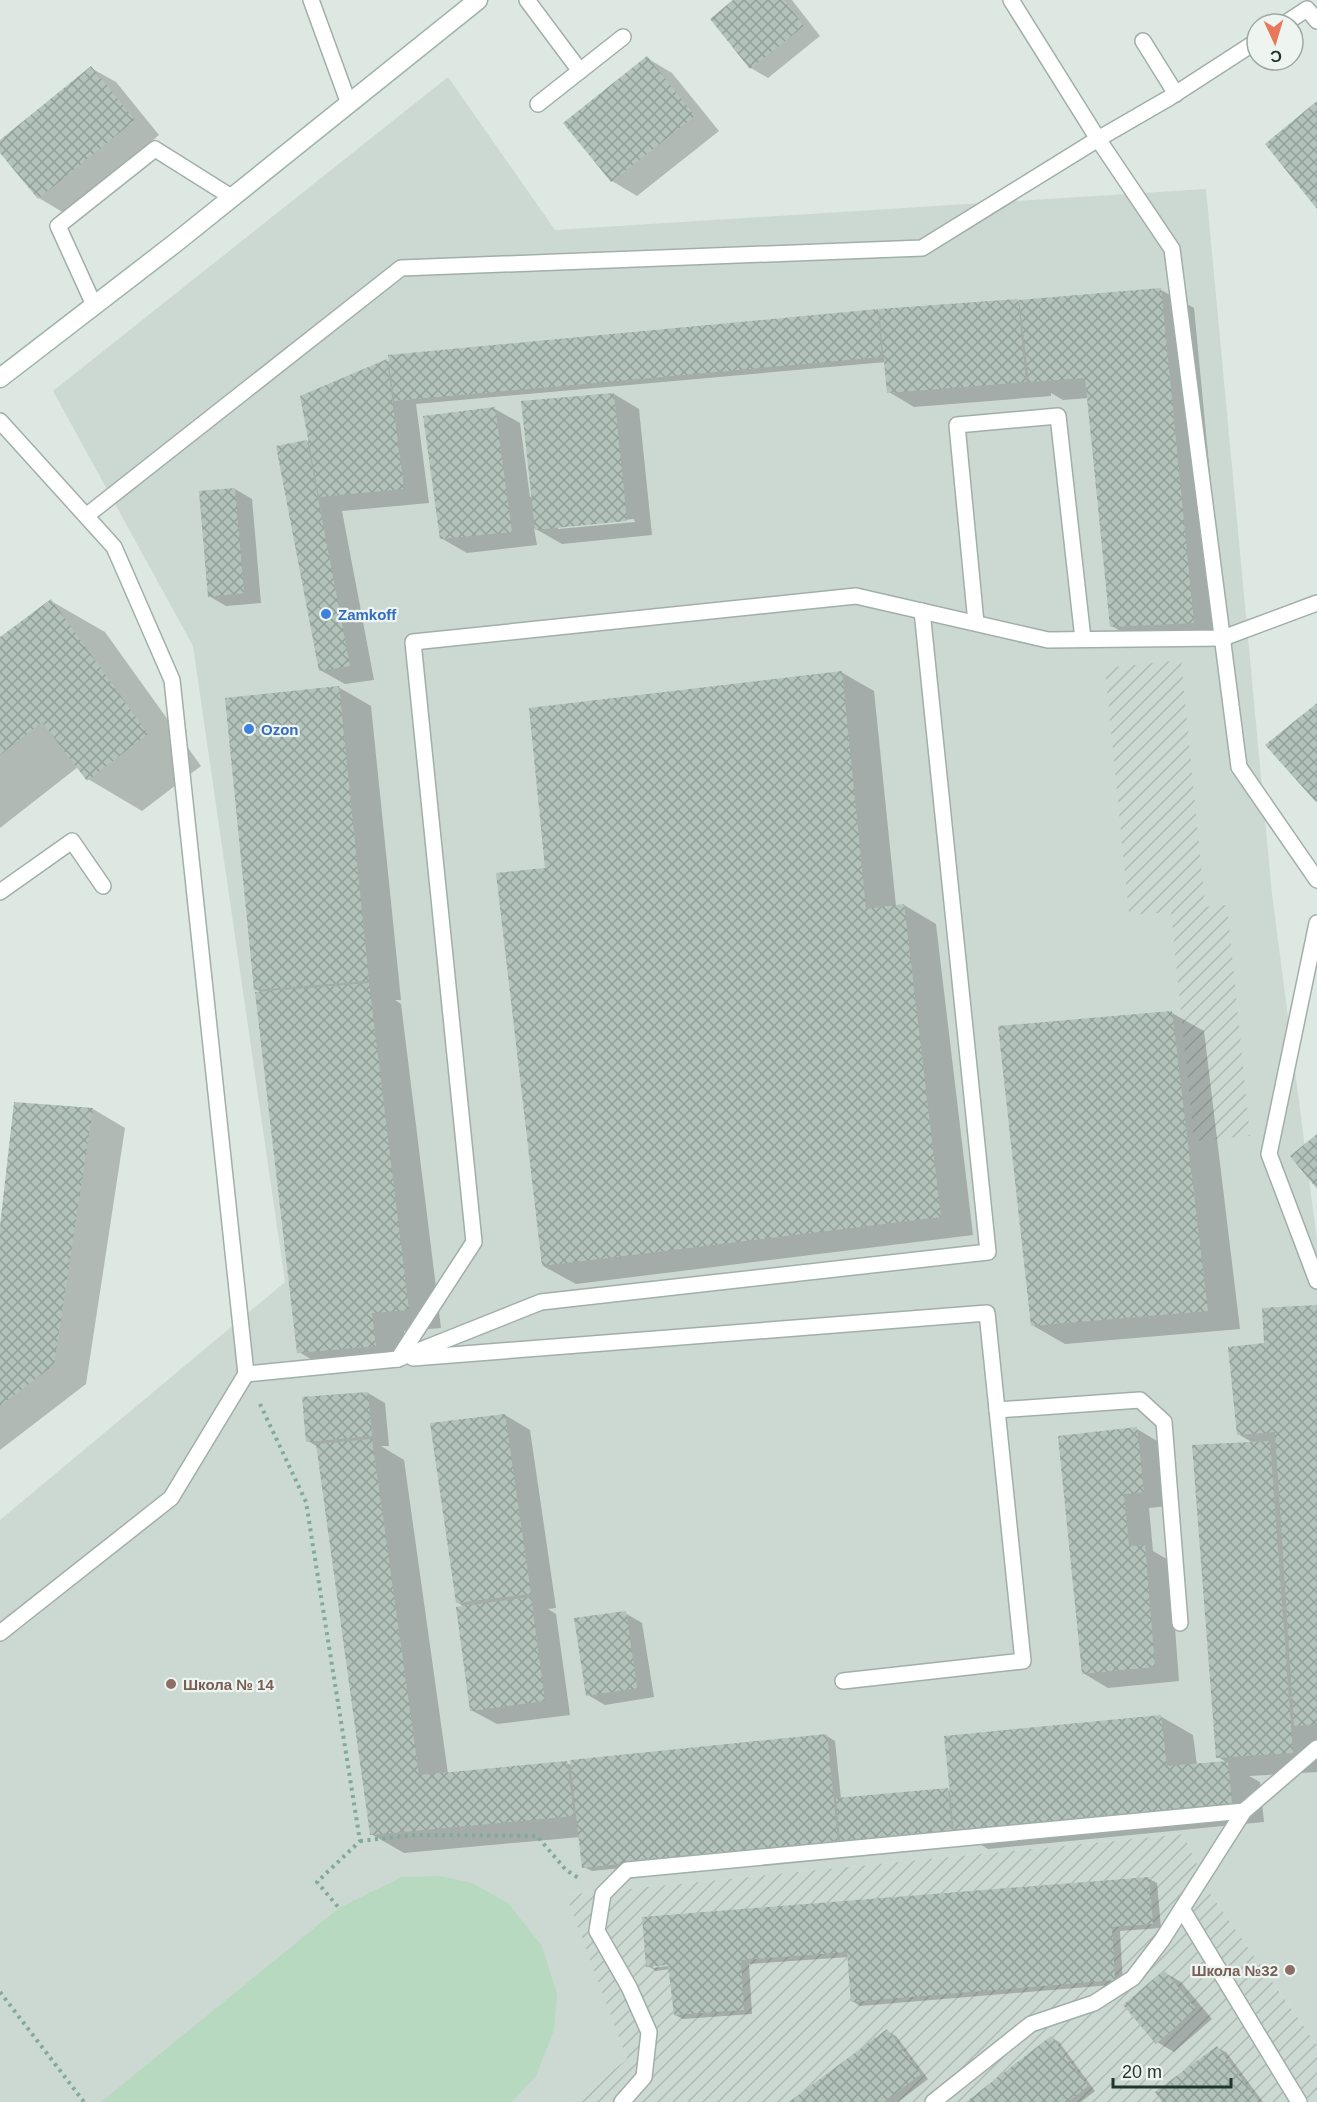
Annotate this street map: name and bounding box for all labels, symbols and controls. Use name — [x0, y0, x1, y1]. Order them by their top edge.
north arrow — [1245, 12, 1305, 72]
text: С — [1269, 48, 1282, 65]
place label: Zamkoff — [338, 606, 397, 623]
marker: Zamkoff — [319, 607, 333, 621]
place label: Ozon — [261, 721, 299, 738]
marker: Ozon — [242, 722, 256, 736]
place label: Школа № 14 — [183, 1676, 274, 1693]
marker: Школа № 14 — [164, 1677, 178, 1691]
place label: Школа №32 — [1191, 1962, 1278, 1979]
marker: Школа №32 — [1283, 1963, 1297, 1977]
scale bar — [1113, 2051, 1232, 2089]
text: 20 m — [1122, 2062, 1162, 2082]

